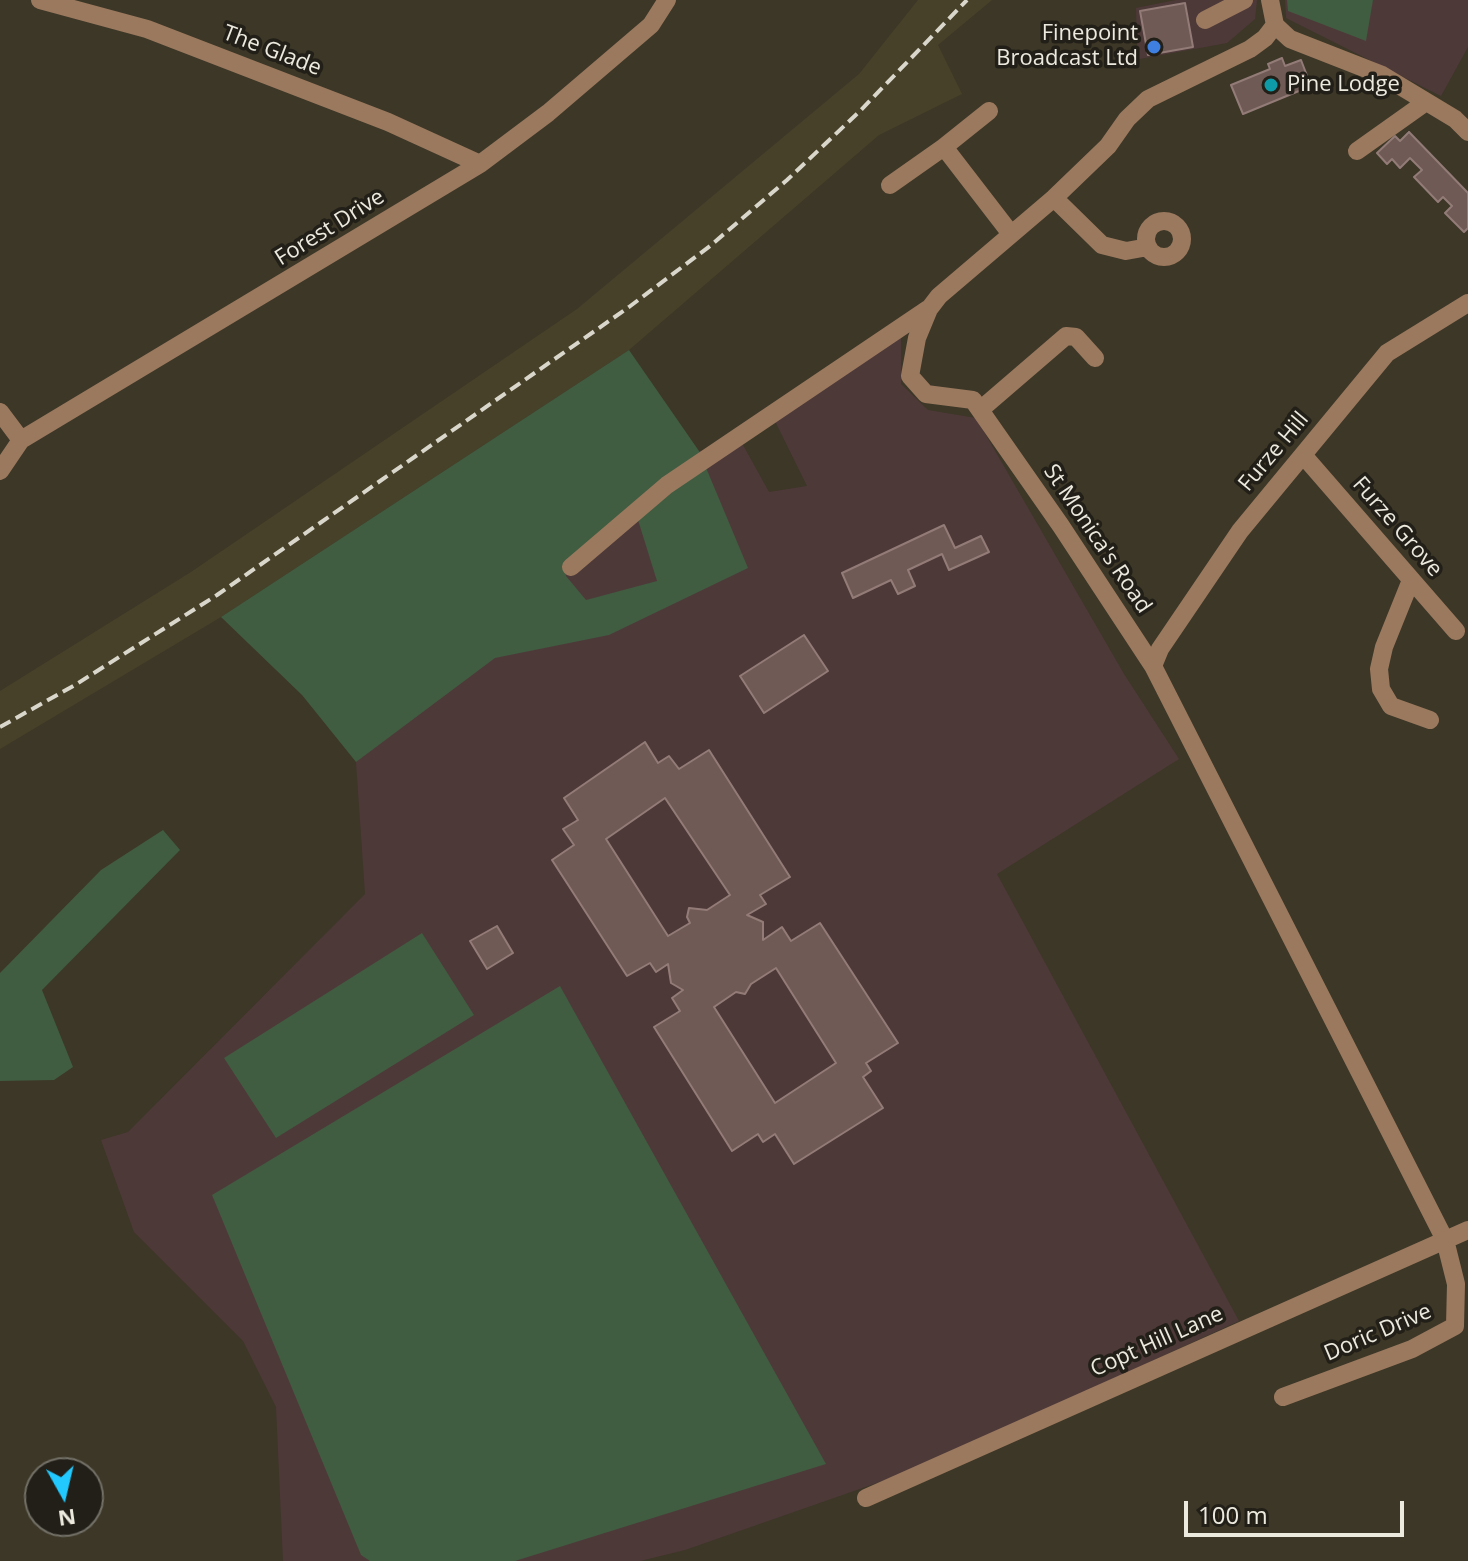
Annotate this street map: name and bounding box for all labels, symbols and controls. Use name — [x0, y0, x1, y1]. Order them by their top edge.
street label: The Glade — [219, 20, 325, 82]
place label: Finepoint Broadcast Ltd — [996, 21, 1138, 72]
marker: Finepoint Broadcast Ltd — [1145, 38, 1163, 56]
place label: Pine Lodge — [1287, 72, 1400, 98]
marker: Pine Lodge — [1262, 76, 1280, 94]
street label: Forest Drive — [271, 184, 389, 272]
street label: Furze Hill — [1233, 407, 1315, 497]
street label: St Monica's Road — [1037, 460, 1157, 618]
street label: Furze Grove — [1346, 472, 1448, 582]
street label: Doric Drive — [1320, 1299, 1436, 1367]
street label: Copt Hill Lane — [1087, 1301, 1227, 1383]
north arrow — [24, 1457, 104, 1537]
scale bar — [1188, 1485, 1408, 1535]
text: 100 m — [1198, 1498, 1268, 1531]
text: N — [56, 1503, 78, 1535]

